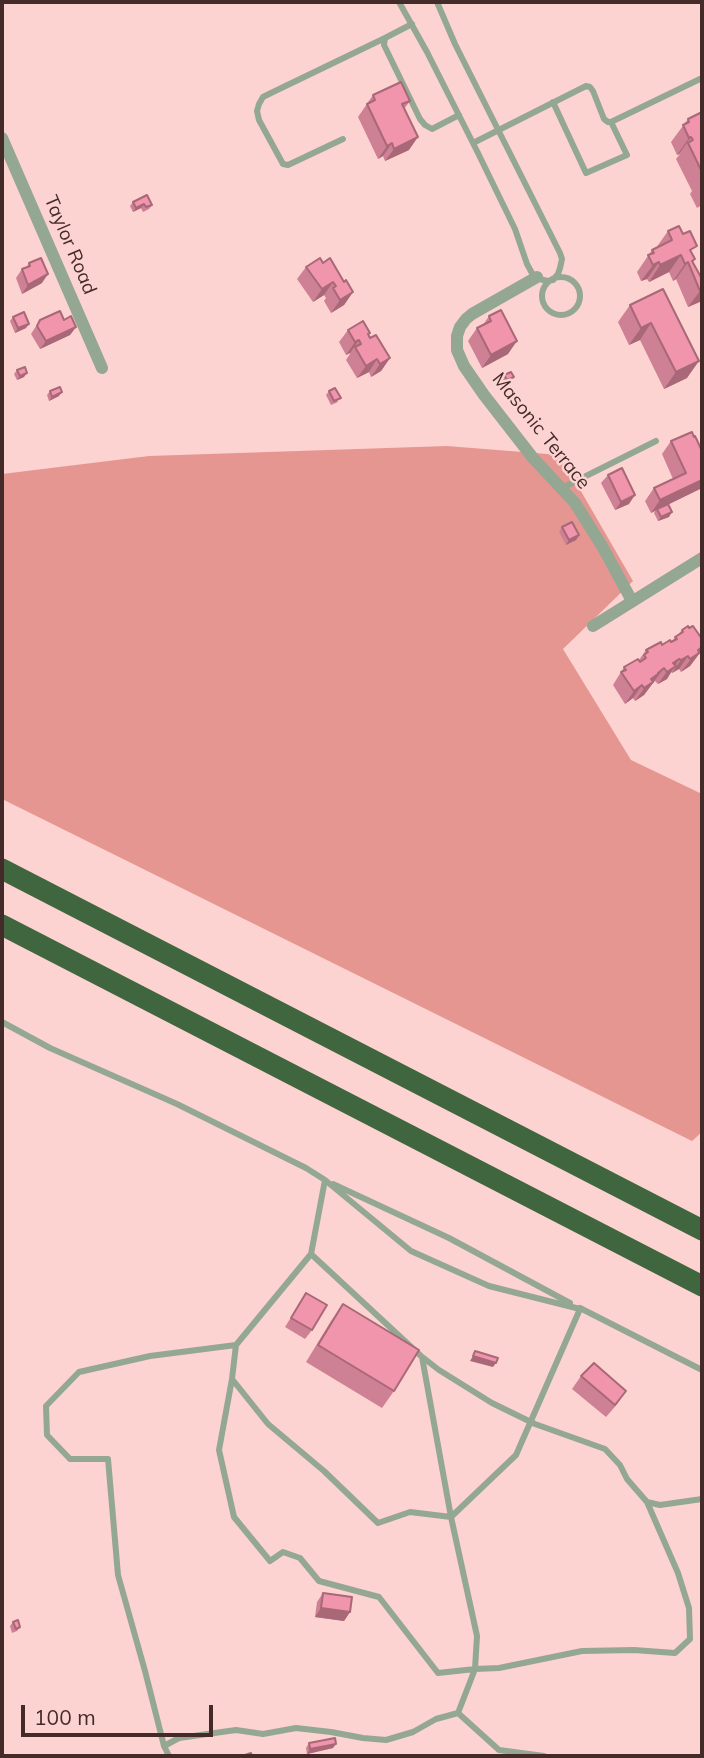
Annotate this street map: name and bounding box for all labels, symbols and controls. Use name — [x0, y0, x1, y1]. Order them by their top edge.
street label: Taylor Road — [39, 192, 101, 298]
street label: Masonic Terrace — [487, 368, 595, 494]
scale bar — [24, 1692, 217, 1736]
text: 100 m — [34, 1704, 96, 1730]

